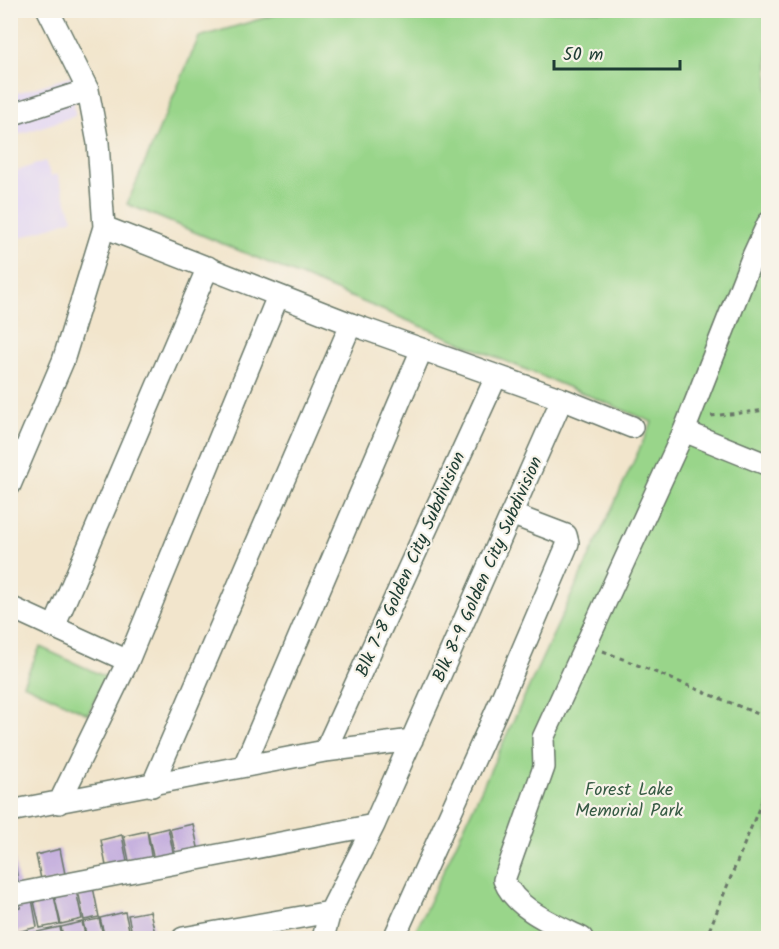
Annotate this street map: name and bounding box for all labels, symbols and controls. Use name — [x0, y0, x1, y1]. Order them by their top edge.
scale bar — [554, 33, 680, 71]
text: 50 m — [563, 41, 603, 70]
street label: Blk 7-8 Golden City Subdivision — [349, 447, 474, 682]
street label: Blk 8-9 Golden City Subdivision — [425, 452, 551, 687]
park label: Forest Lake Memorial Park — [575, 776, 683, 826]

